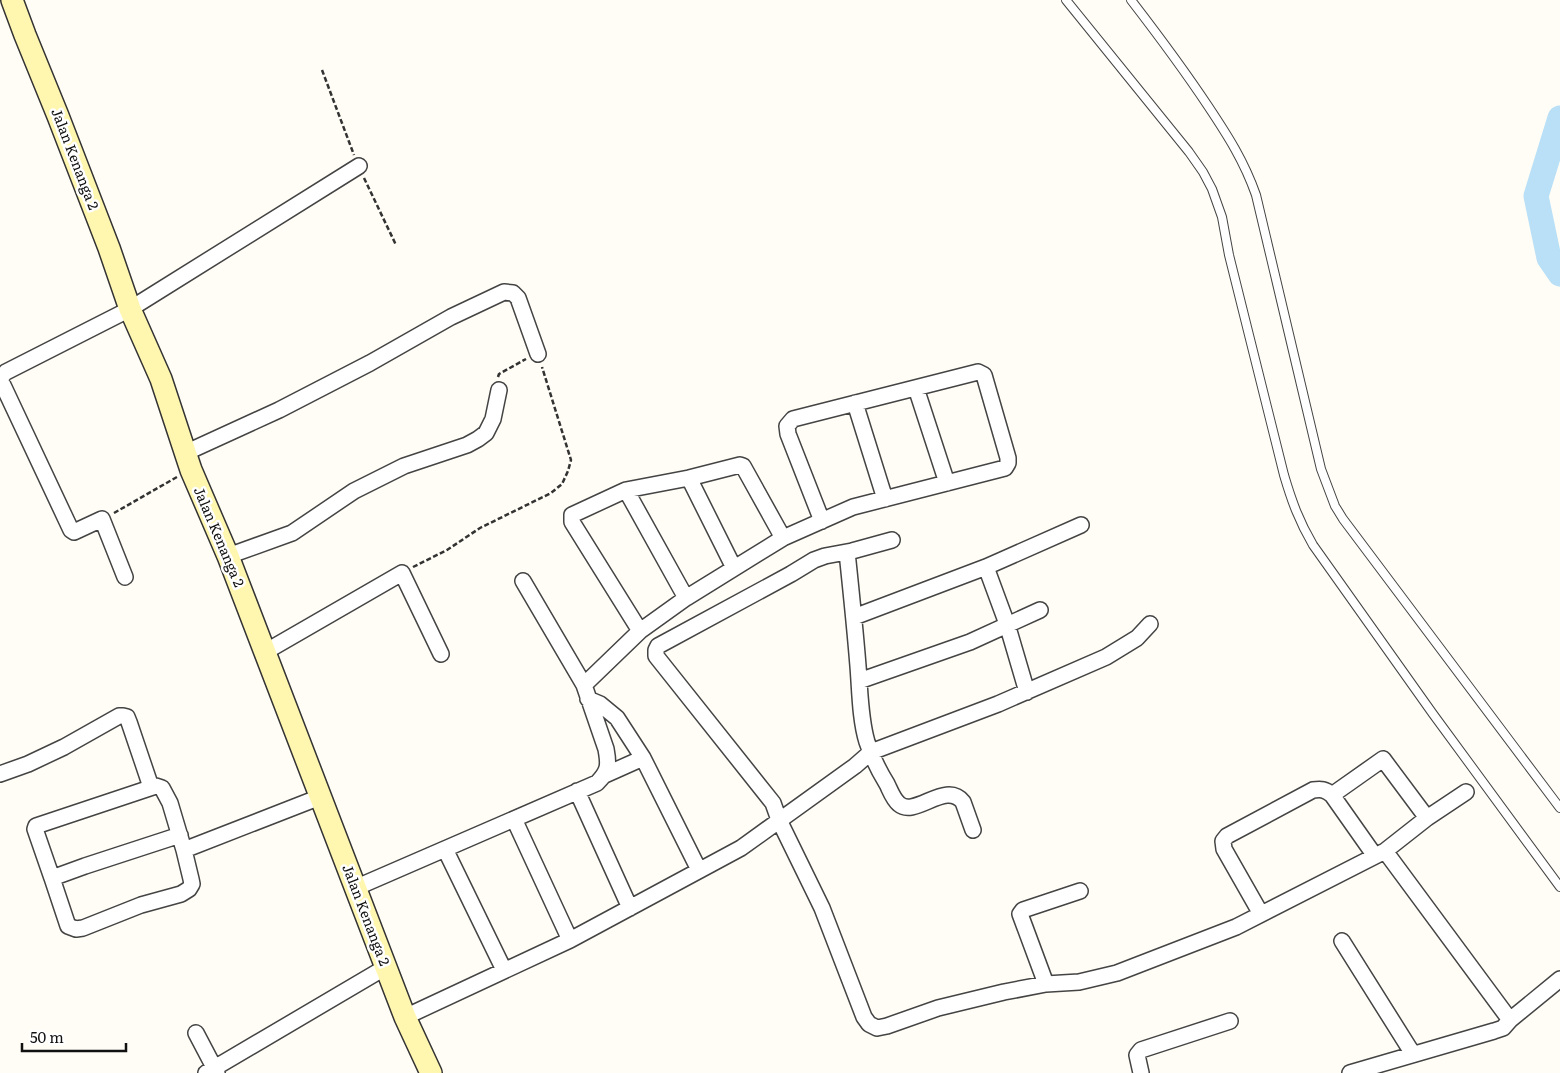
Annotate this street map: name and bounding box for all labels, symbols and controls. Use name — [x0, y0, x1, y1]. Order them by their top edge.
street label: Jalan Kenanga 2 — [47, 105, 105, 212]
street label: Jalan Kenanga 2 — [190, 483, 250, 590]
street label: Jalan Kenanga 2 — [338, 861, 396, 968]
scale bar — [22, 1020, 126, 1052]
text: 50 m — [30, 1025, 64, 1048]

